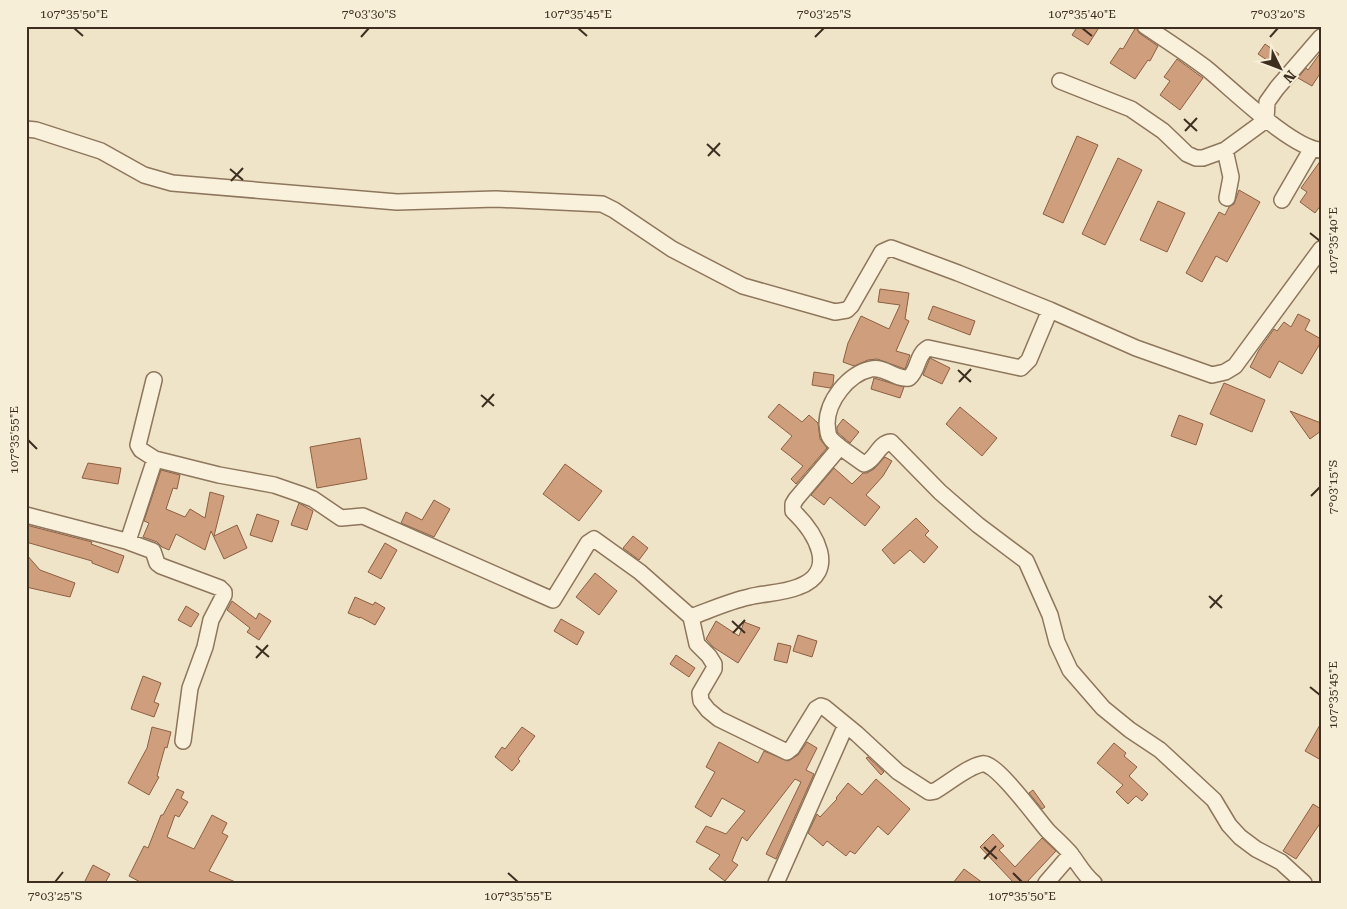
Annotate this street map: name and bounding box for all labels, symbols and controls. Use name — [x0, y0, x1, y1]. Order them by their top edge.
text: 107°35'50"E — [40, 7, 108, 21]
text: 7°03'30"S — [342, 7, 396, 21]
text: 107°35'45"E — [544, 7, 612, 21]
text: 7°03'25"S — [797, 7, 851, 21]
text: 107°35'40"E — [1048, 7, 1116, 21]
text: 7°03'20"S — [1251, 7, 1305, 21]
north arrow — [1254, 42, 1304, 92]
text: N — [1280, 67, 1299, 86]
text: 107°35'40"E — [1326, 207, 1340, 275]
text: 107°35'55"E — [7, 406, 21, 474]
text: 7°03'15"S — [1326, 460, 1340, 514]
text: 107°35'45"E — [1326, 661, 1340, 729]
text: 7°03'25"S — [28, 889, 82, 903]
text: 107°35'55"E — [484, 889, 552, 903]
text: 107°35'50"E — [988, 889, 1056, 903]

